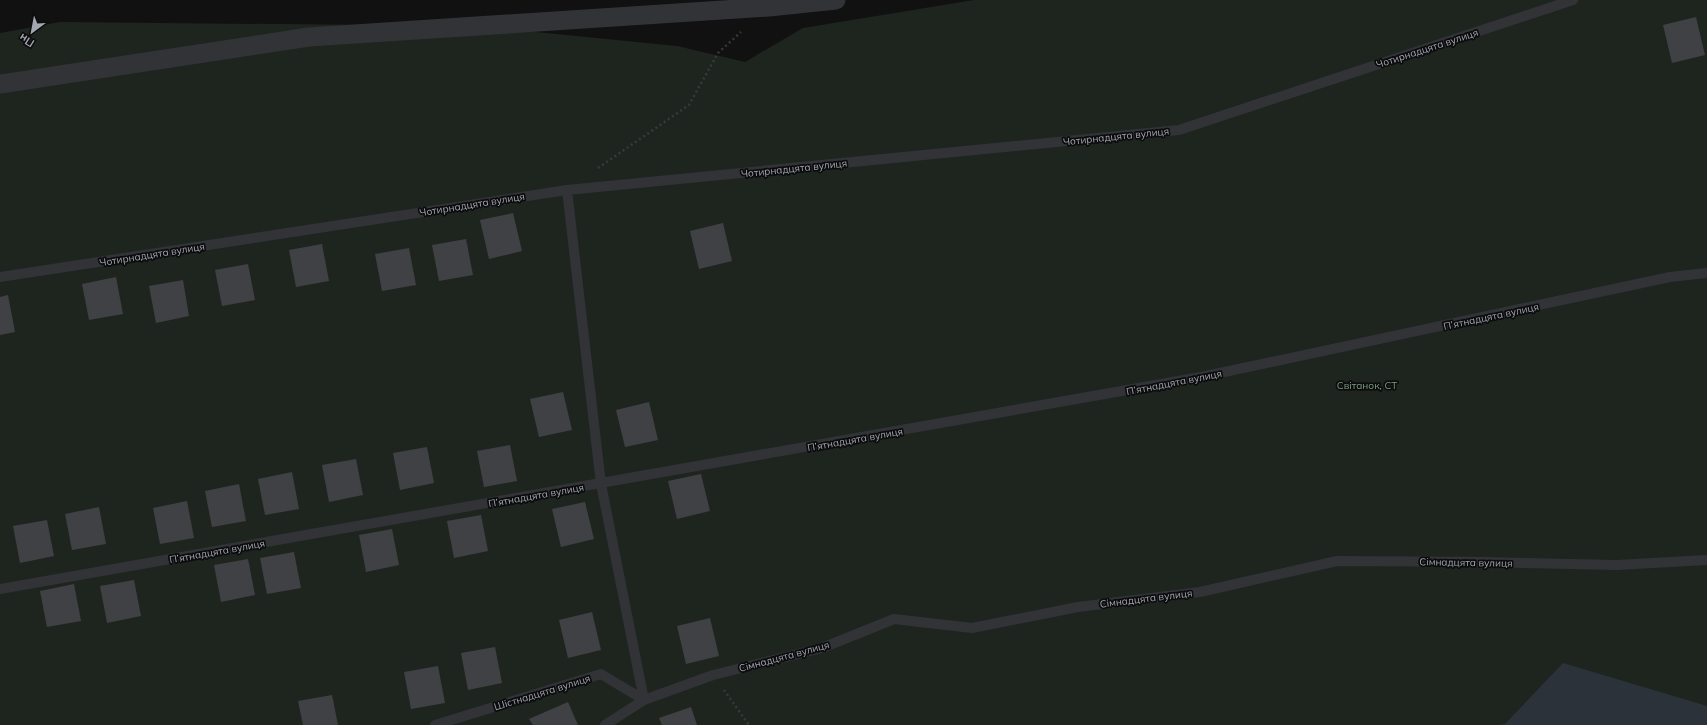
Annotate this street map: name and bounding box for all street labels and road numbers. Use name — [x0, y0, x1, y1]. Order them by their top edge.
street label: Чотирнадцята вулиця — [1375, 26, 1480, 71]
street label: Чотирнадцята вулиця — [1062, 124, 1170, 149]
street label: Чотирнадцята вулиця — [740, 156, 848, 181]
street label: Чотирнадцята вулиця — [418, 190, 526, 219]
street label: Чотирнадцята вулиця — [98, 240, 206, 269]
street label: П’ятнадцята вулиця — [1442, 300, 1540, 333]
street label: П’ятнадцята вулиця — [1125, 367, 1223, 398]
street label: П’ятнадцята вулиця — [806, 425, 904, 454]
street label: П’ятнадцята вулиця — [487, 481, 585, 510]
street label: П’ятнадцята вулиця — [168, 537, 266, 566]
street label: Сімнадцята вулиця — [1419, 555, 1513, 570]
street label: Сімнадцята вулиця — [1099, 586, 1193, 611]
street label: Сімнадцята вулиця — [737, 638, 831, 675]
street label: Шістнадцята вулиця — [492, 672, 592, 713]

